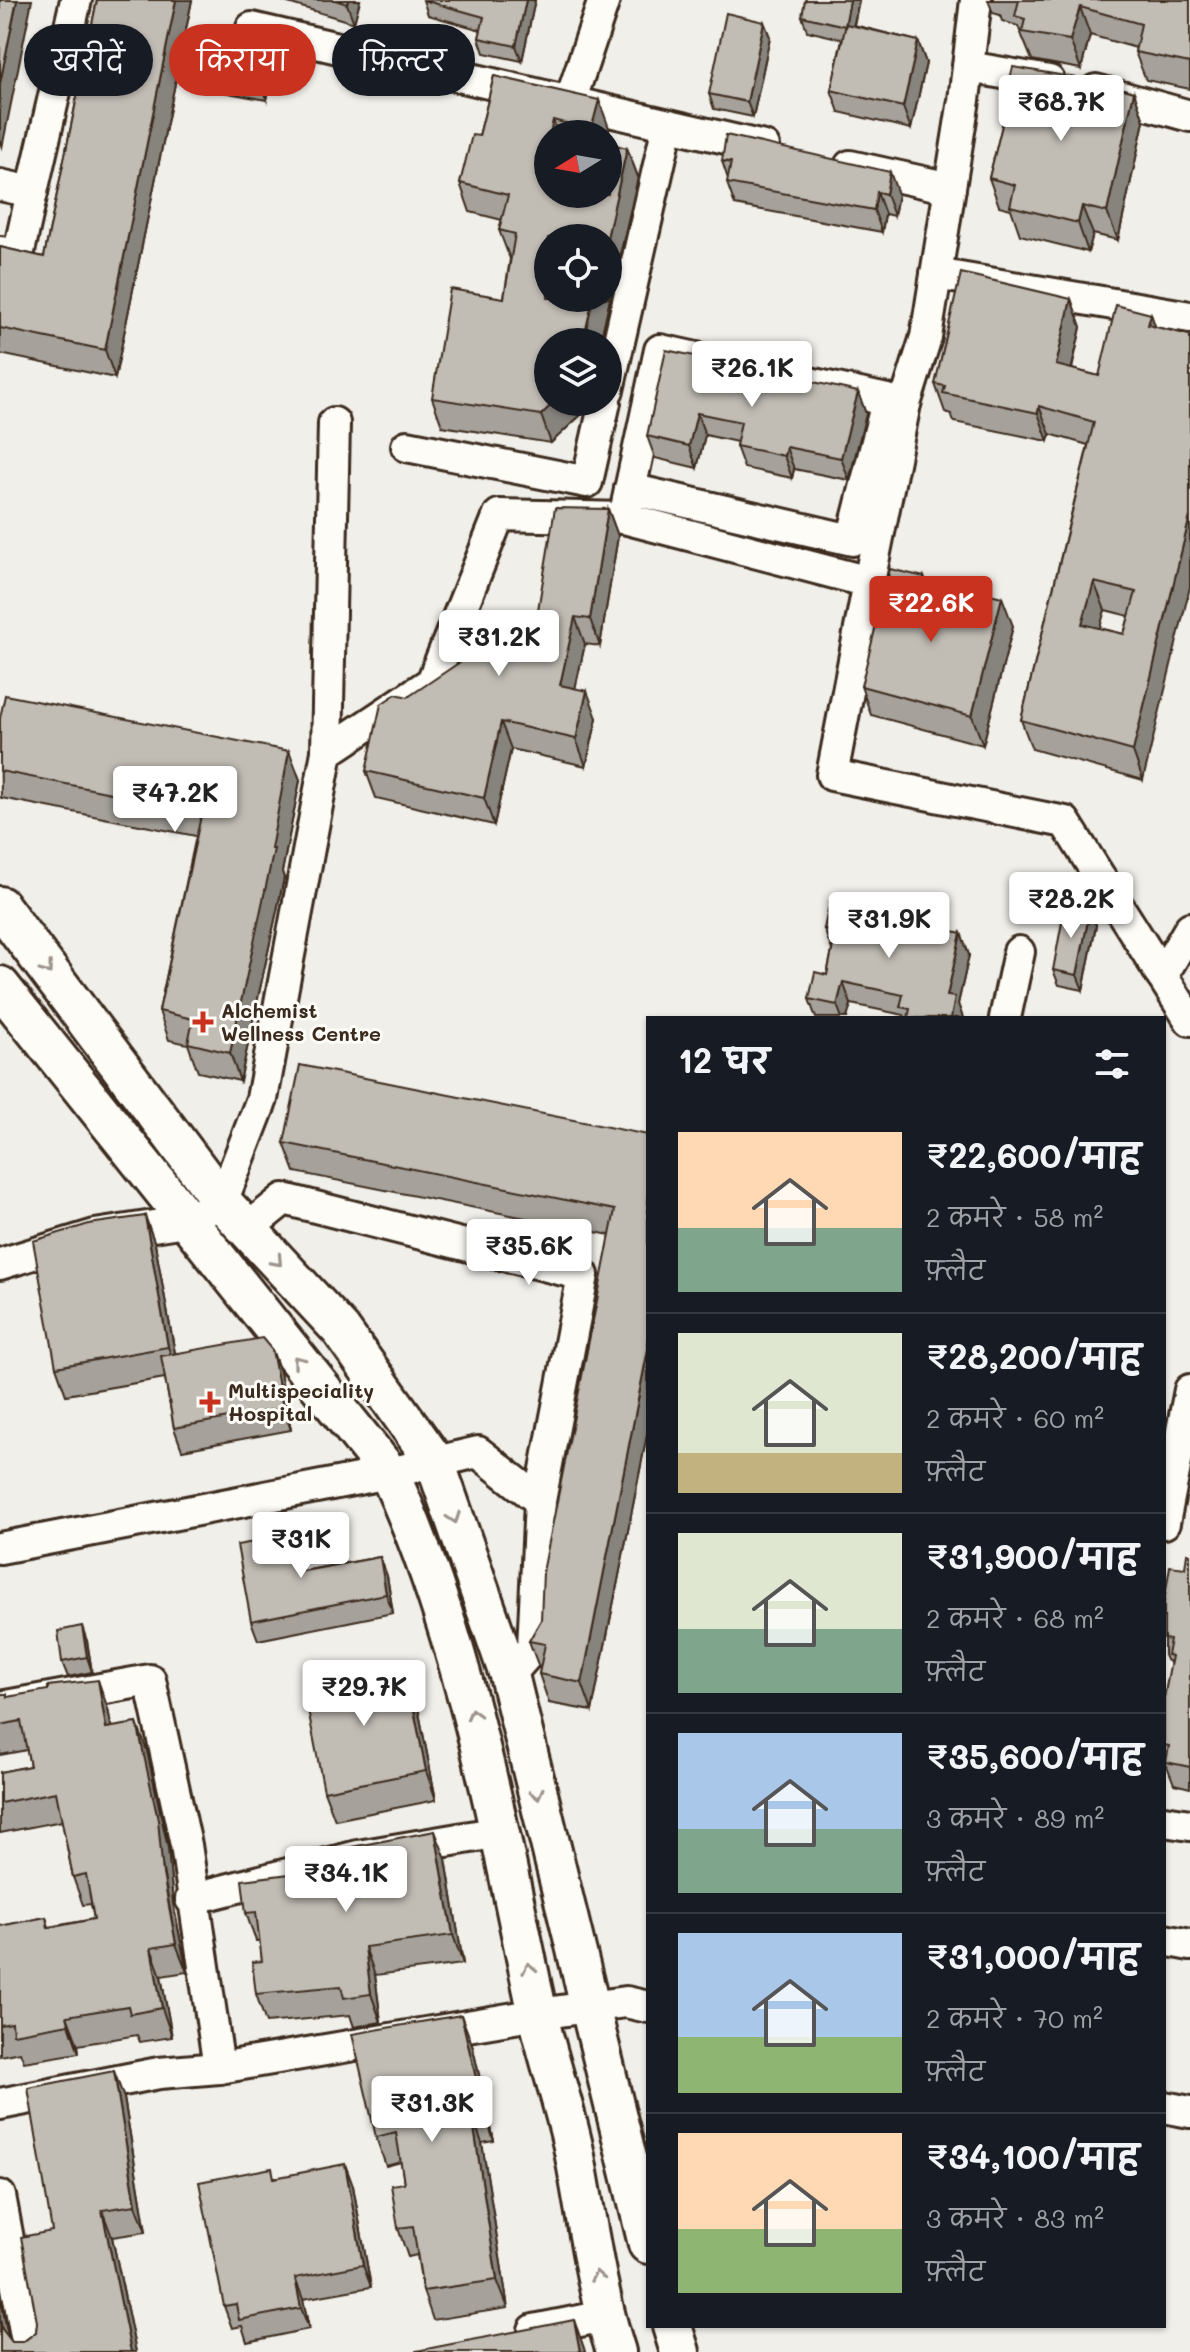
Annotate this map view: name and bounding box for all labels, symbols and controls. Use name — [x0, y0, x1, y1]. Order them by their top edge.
chip: खरीदें — [24, 24, 153, 96]
chip: किराया — [169, 24, 316, 96]
chip: फ़िल्टर — [332, 24, 475, 96]
pin: ₹68.7K — [996, 75, 1126, 143]
text: ₹68.7K — [1017, 84, 1105, 118]
north arrow — [534, 120, 622, 208]
map controls — [534, 120, 622, 416]
button: locate — [534, 224, 622, 312]
button: layers — [534, 328, 622, 416]
pin: ₹26.1K — [687, 341, 817, 409]
text: ₹26.1K — [710, 350, 794, 384]
pin: ₹22.6K — [866, 576, 996, 644]
text: ₹22.6K — [887, 585, 975, 619]
pin: ₹31.2K — [434, 610, 564, 678]
text: ₹31.2K — [457, 619, 541, 653]
pin: ₹47.2K — [110, 766, 240, 834]
text: ₹47.2K — [131, 775, 219, 809]
pin: ₹28.2K — [1006, 872, 1136, 940]
text: ₹28.2K — [1027, 881, 1115, 915]
pin: ₹31.9K — [824, 892, 954, 960]
text: ₹31.9K — [846, 901, 932, 935]
one-way arrow — [37, 960, 51, 974]
place label: Alchemist Wellness Centre — [221, 997, 381, 1046]
marker: Alchemist Wellness Centre — [192, 1011, 214, 1033]
text: 12 घर — [678, 1037, 770, 1082]
icon: filters — [1090, 1042, 1134, 1086]
text: ₹22,600/माह — [926, 1132, 1141, 1177]
icon: home — [742, 1164, 838, 1260]
text: 2 कमरे · 58 m² — [926, 1200, 1103, 1234]
pin: ₹35.6K — [464, 1219, 594, 1287]
text: ₹35.6K — [485, 1228, 573, 1262]
one-way arrow — [267, 1251, 281, 1266]
text: फ़्लैट — [926, 1253, 985, 1287]
text: ₹28,200/माह — [926, 1333, 1141, 1378]
one-way arrow — [293, 1356, 308, 1370]
icon: home — [742, 1365, 838, 1461]
place label: Multispeciality Hospital — [228, 1377, 374, 1426]
marker: Multispeciality Hospital — [199, 1391, 221, 1413]
text: 2 कमरे · 60 m² — [926, 1401, 1104, 1435]
text: फ़्लैट — [926, 1454, 985, 1488]
one-way arrow — [445, 1510, 461, 1524]
pin: ₹31K — [254, 1512, 348, 1580]
text: ₹31K — [270, 1521, 332, 1555]
text: ₹31,900/माह — [926, 1533, 1138, 1578]
icon: home — [742, 1565, 838, 1661]
text: 2 कमरे · 68 m² — [926, 1601, 1104, 1635]
text: फ़्लैट — [926, 1654, 985, 1688]
pin: ₹29.7K — [299, 1660, 429, 1728]
text: ₹29.7K — [321, 1669, 407, 1703]
one-way arrow — [466, 1708, 482, 1722]
text: ₹35,600/माह — [926, 1733, 1143, 1778]
icon: home — [742, 1765, 838, 1861]
one-way arrow — [528, 1786, 545, 1800]
text: 3 कमरे · 89 m² — [926, 1801, 1104, 1835]
pin: ₹34.1K — [281, 1846, 411, 1914]
text: फ़्लैट — [926, 1854, 985, 1888]
text: ₹34.1K — [303, 1855, 389, 1889]
text: ₹31,000/माह — [926, 1933, 1140, 1978]
one-way arrow — [521, 1961, 538, 1975]
icon: home — [742, 1965, 838, 2061]
text: 2 कमरे · 70 m² — [926, 2001, 1103, 2035]
text: फ़्लैट — [926, 2054, 985, 2088]
pin: ₹31.3K — [367, 2076, 497, 2144]
text: ₹31.3K — [389, 2085, 475, 2119]
text: ₹34,100/माह — [926, 2133, 1139, 2178]
icon: home — [742, 2165, 838, 2261]
text: 3 कमरे · 83 m² — [926, 2201, 1104, 2235]
text: फ़्लैट — [926, 2254, 985, 2288]
one-way arrow — [590, 2270, 607, 2283]

